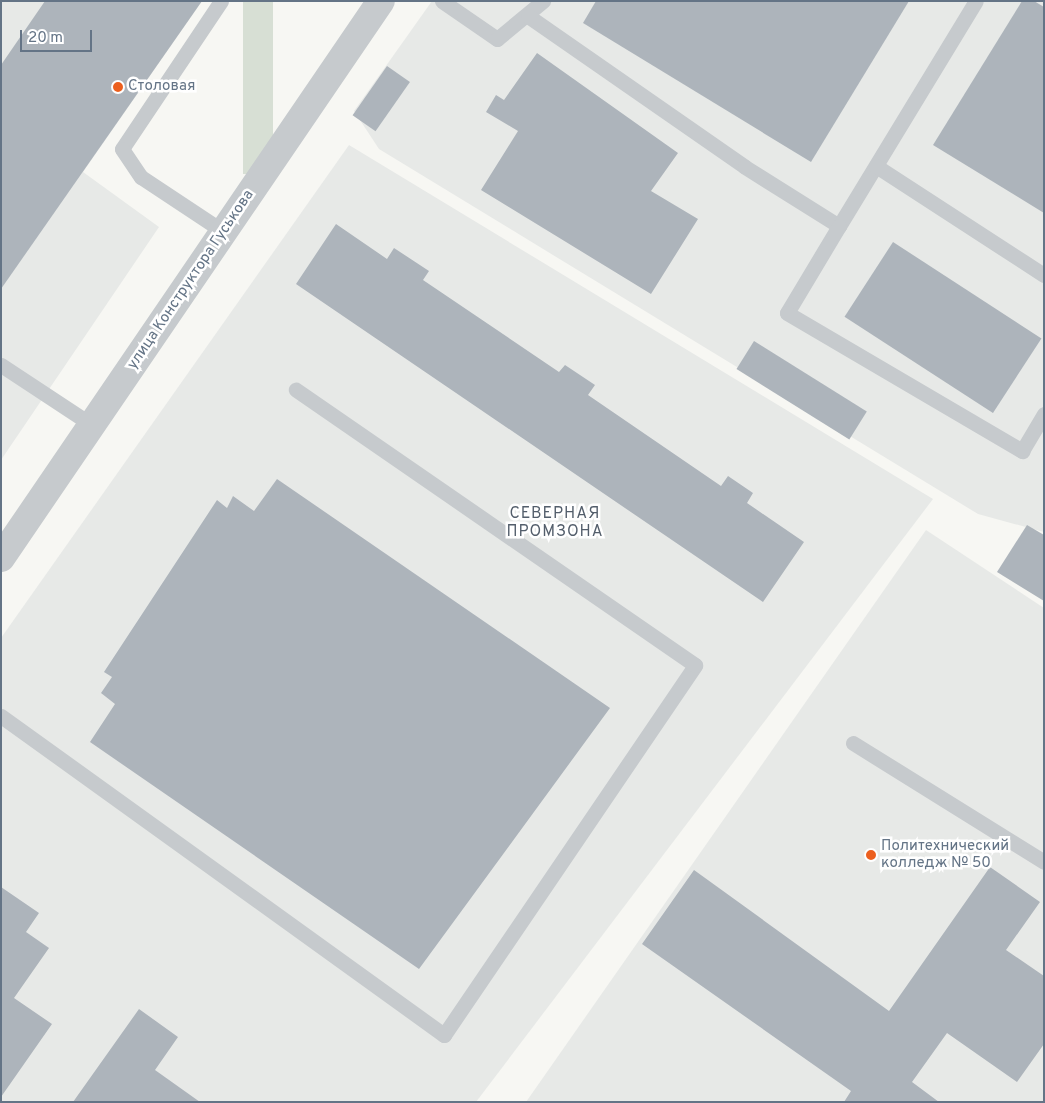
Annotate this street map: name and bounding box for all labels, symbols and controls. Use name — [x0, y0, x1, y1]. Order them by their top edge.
scale bar — [22, 20, 95, 52]
text: 20 m — [28, 29, 63, 48]
place label: Столовая — [128, 78, 195, 96]
marker: Столовая — [112, 81, 124, 93]
street label: улица Конструктора Гуськова — [124, 187, 258, 373]
district label: СЕВЕРНАЯ ПРОМЗОНА — [505, 504, 605, 542]
place label: Политехнический колледж № 50 — [881, 837, 1009, 872]
marker: Политехнический колледж № 50 — [865, 849, 877, 861]

